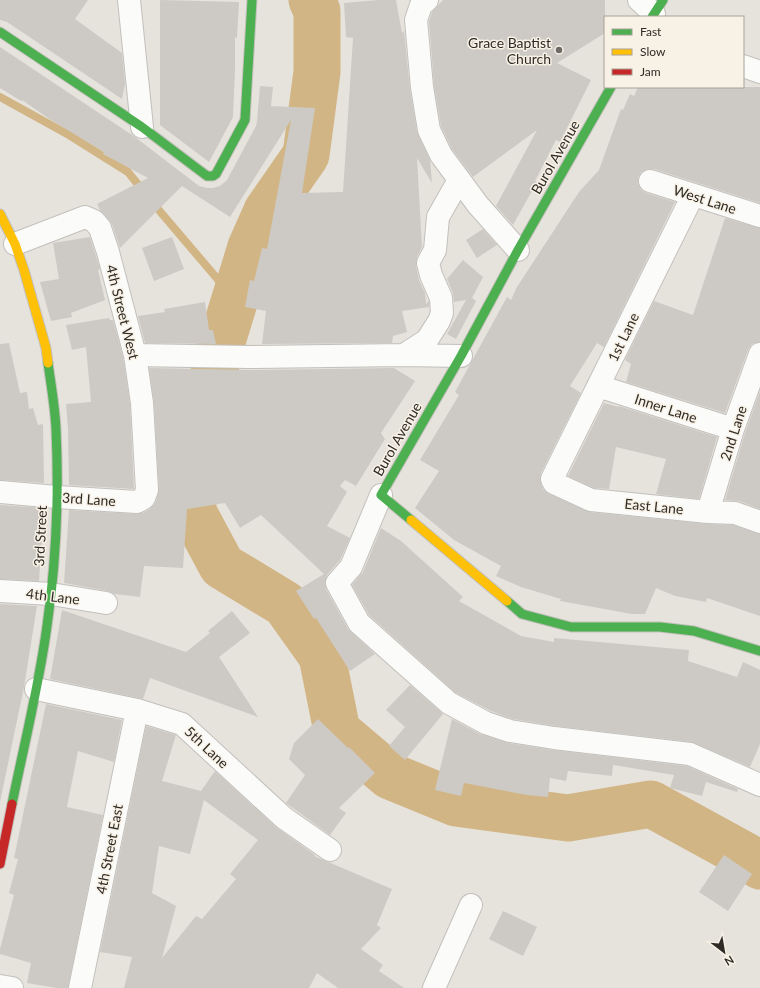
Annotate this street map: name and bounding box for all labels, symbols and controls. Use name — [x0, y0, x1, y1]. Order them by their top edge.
legend — [604, 16, 744, 88]
text: Fast — [640, 24, 662, 39]
place label: Grace Baptist Church — [468, 34, 551, 67]
text: Slow — [640, 44, 666, 59]
marker: Grace Baptist Church — [554, 45, 564, 55]
text: Jam — [640, 64, 661, 79]
street label: Burol Avenue — [527, 117, 583, 197]
street label: West Lane — [671, 181, 739, 217]
street label: 4th Street West — [103, 263, 143, 361]
street label: 1st Lane — [604, 310, 642, 364]
street label: Inner Lane — [633, 390, 699, 426]
street label: Burol Avenue — [369, 399, 425, 479]
street label: 2nd Lane — [716, 403, 750, 463]
street label: 3rd Lane — [62, 489, 116, 509]
street label: East Lane — [624, 494, 684, 518]
street label: 3rd Street — [30, 505, 50, 567]
street label: 4th Lane — [25, 584, 81, 608]
street label: 5th Lane — [181, 722, 233, 772]
street label: 4th Street East — [92, 803, 126, 895]
north arrow — [704, 932, 744, 972]
text: N — [722, 953, 736, 969]

